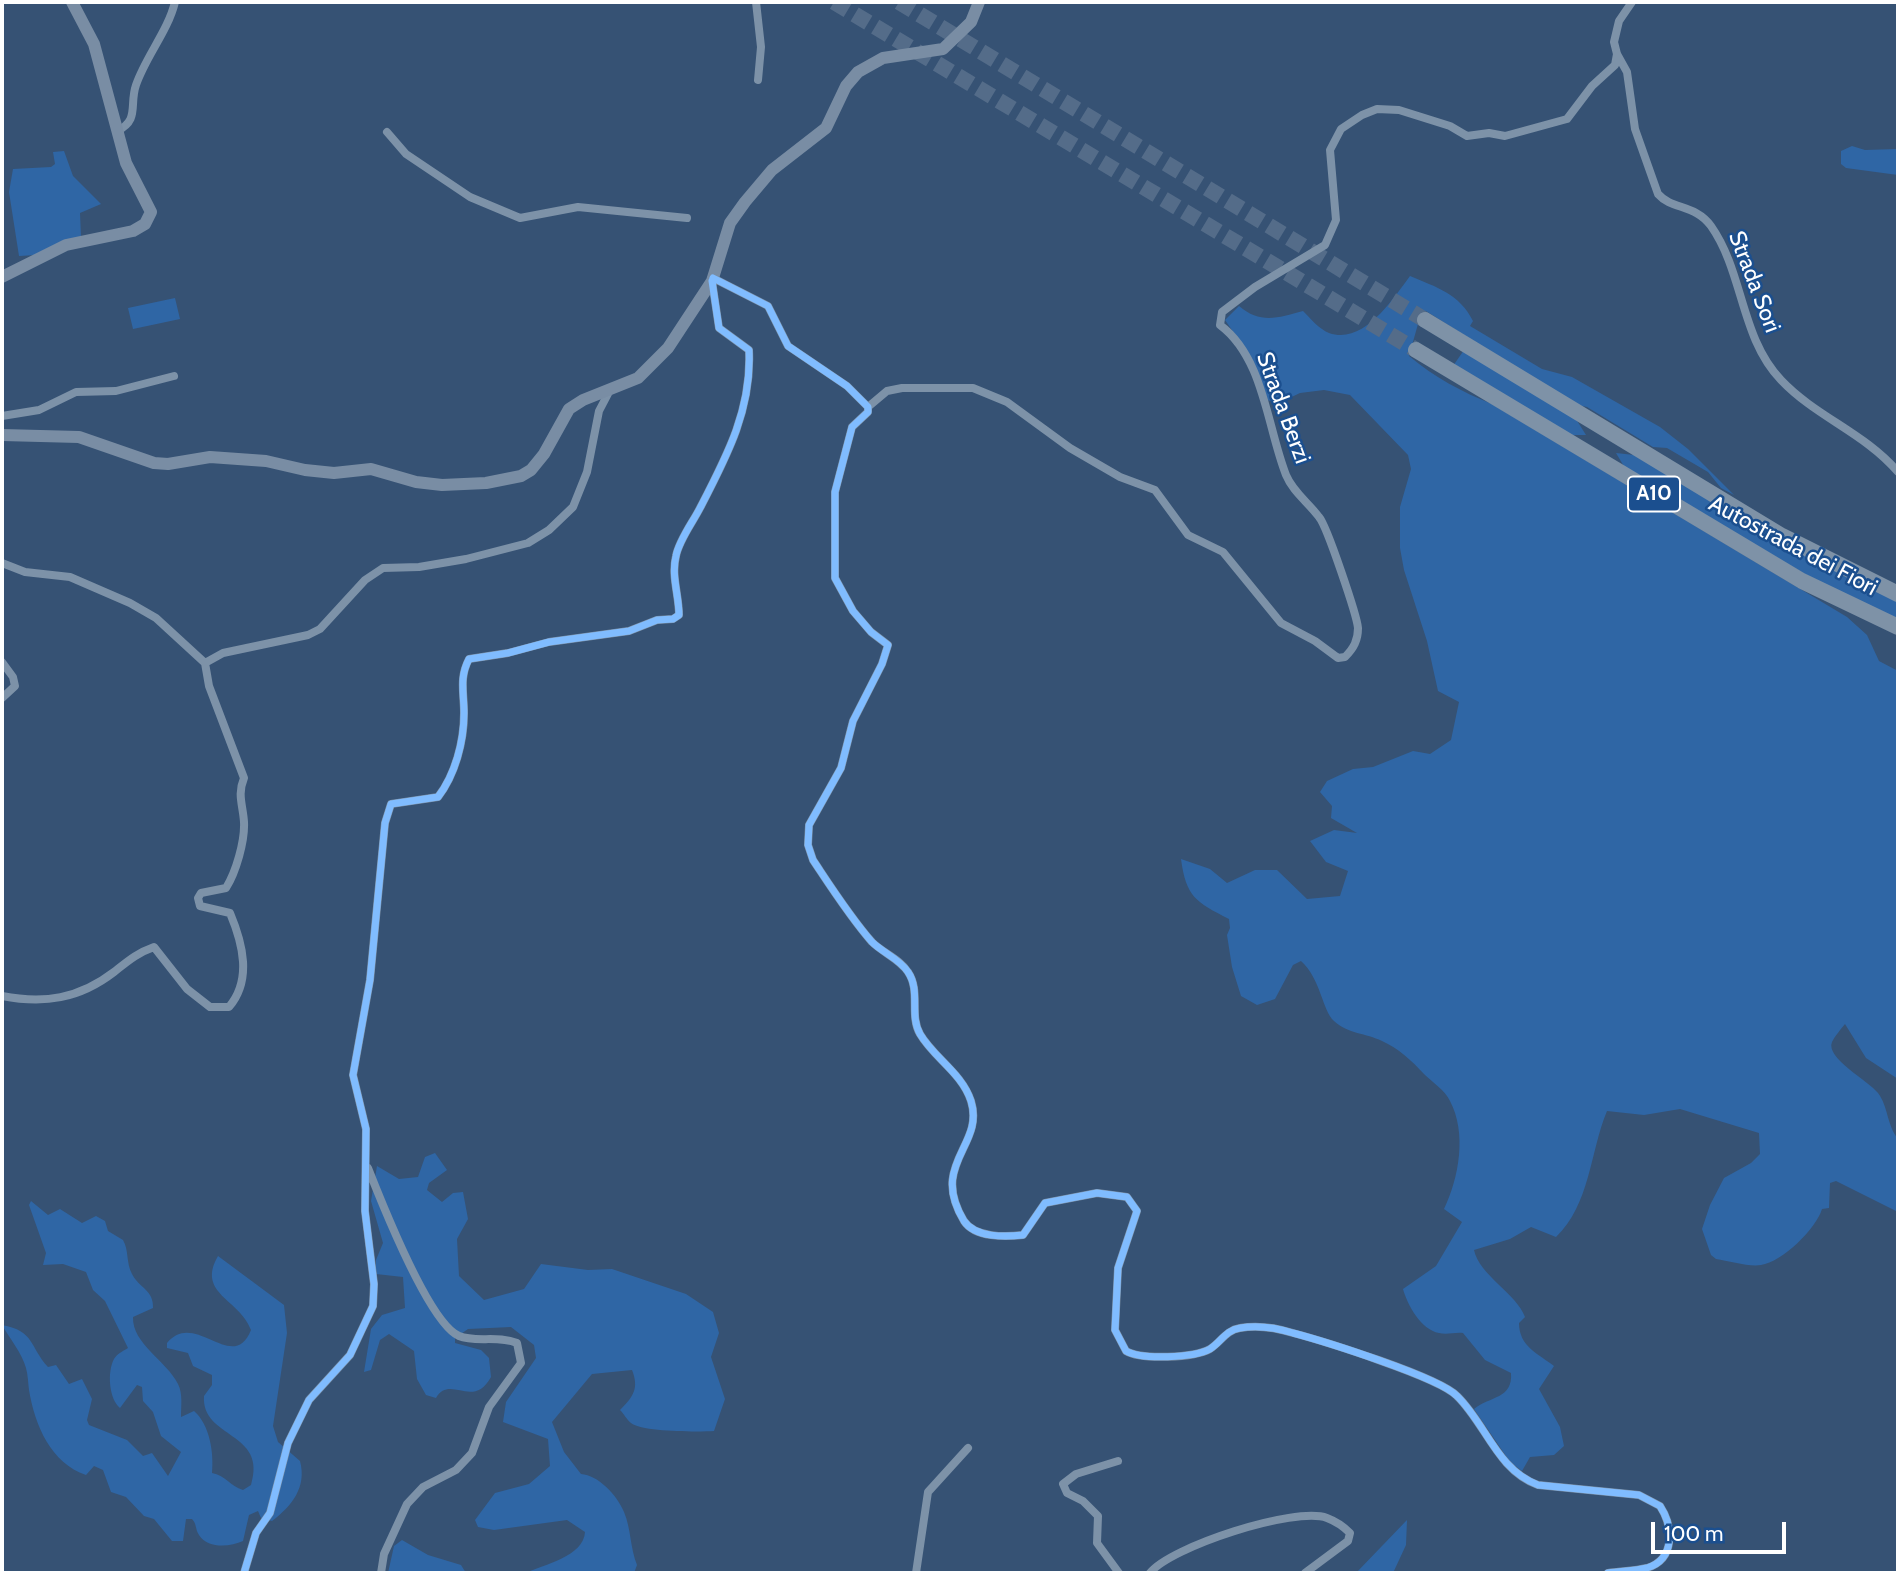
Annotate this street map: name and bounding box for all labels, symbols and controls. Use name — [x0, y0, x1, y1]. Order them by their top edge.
street label: Strada Sori — [1722, 227, 1786, 337]
street label: Strada Berzi — [1250, 349, 1316, 467]
road number: A10 — [1628, 476, 1680, 512]
street label: Autostrada dei Fiori — [1704, 490, 1882, 602]
scale bar — [1655, 1508, 1790, 1552]
text: 100 m — [1664, 1521, 1723, 1546]

